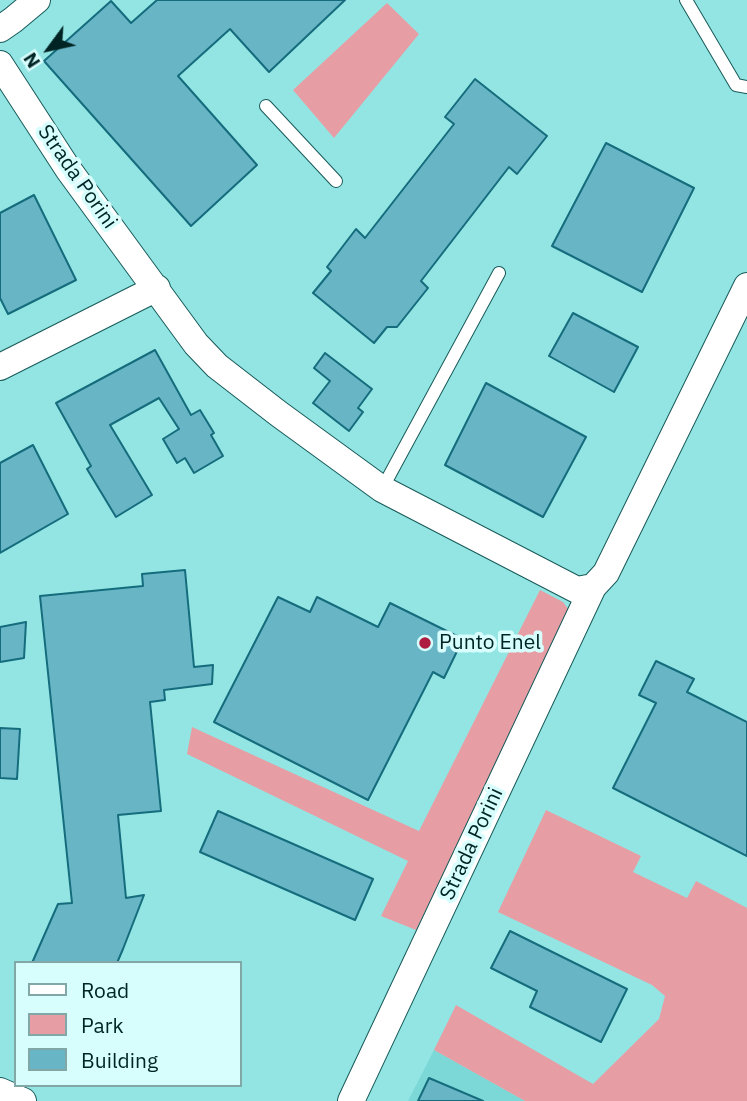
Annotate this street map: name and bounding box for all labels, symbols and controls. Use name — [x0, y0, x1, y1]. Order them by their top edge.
north arrow — [14, 14, 84, 84]
text: N — [18, 48, 45, 73]
street label: Strada Porini — [32, 120, 122, 234]
place label: Punto Enel — [439, 630, 541, 656]
marker: Punto Enel — [417, 635, 433, 651]
street label: Strada Porini — [435, 784, 509, 904]
legend — [14, 961, 242, 1087]
text: Road — [81, 976, 129, 1004]
text: Park — [81, 1011, 124, 1039]
text: Building — [81, 1046, 158, 1074]

